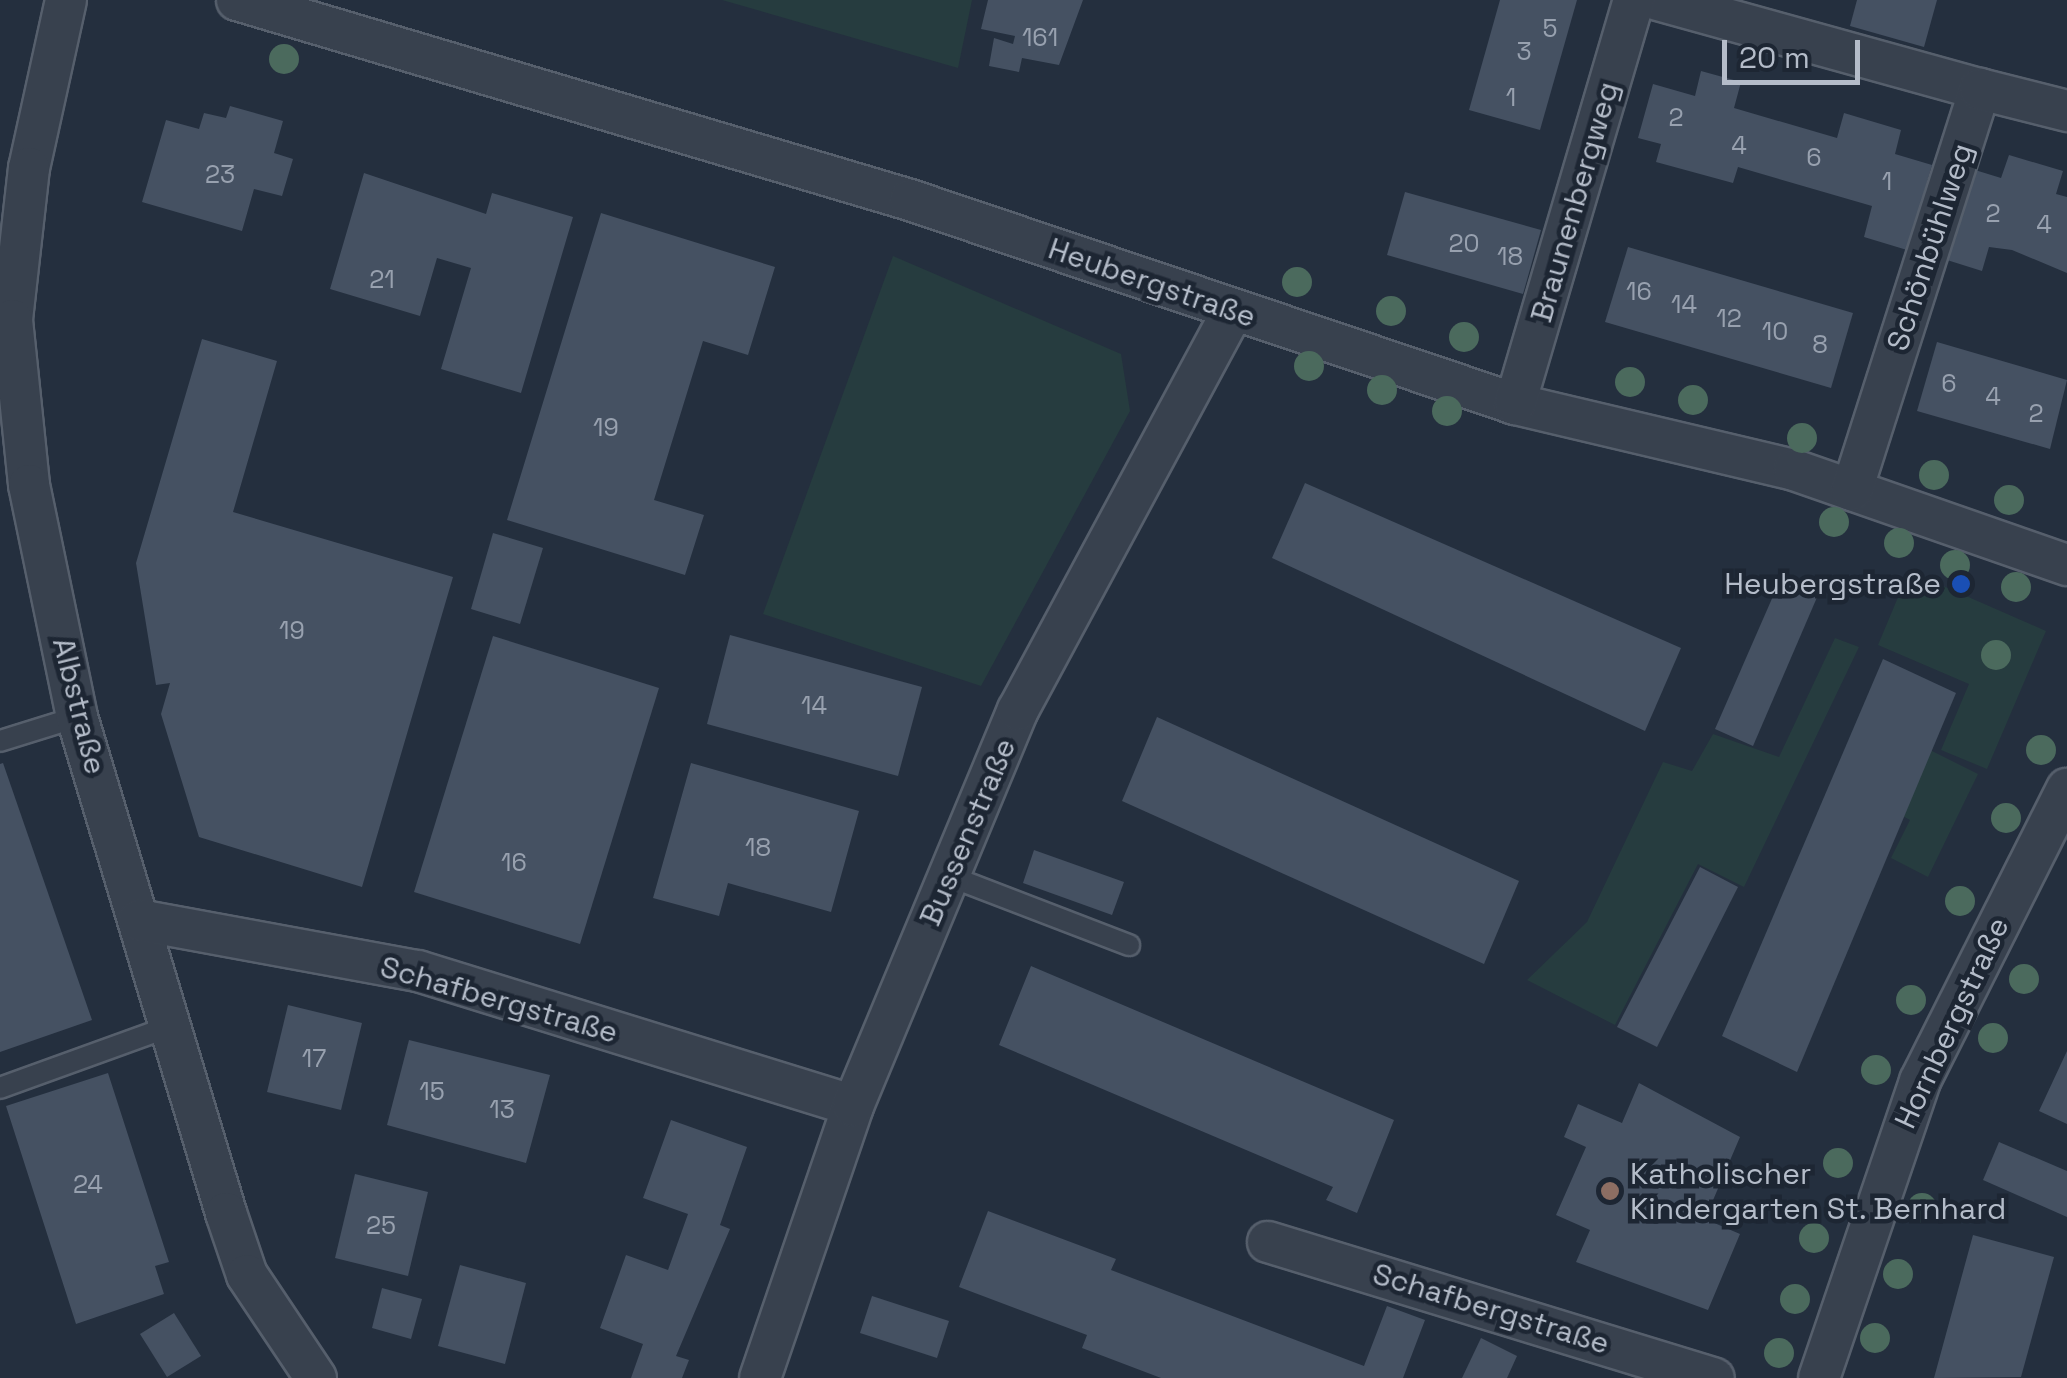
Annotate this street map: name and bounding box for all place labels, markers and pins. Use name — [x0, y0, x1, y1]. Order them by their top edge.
place label: Heubergstraße — [1724, 566, 1941, 602]
marker: Heubergstraße — [1950, 573, 1972, 595]
place label: Katholischer Kindergarten St. Bernhard — [1630, 1156, 2007, 1226]
marker: Katholischer Kindergarten St. Bernhard — [1599, 1180, 1621, 1202]

